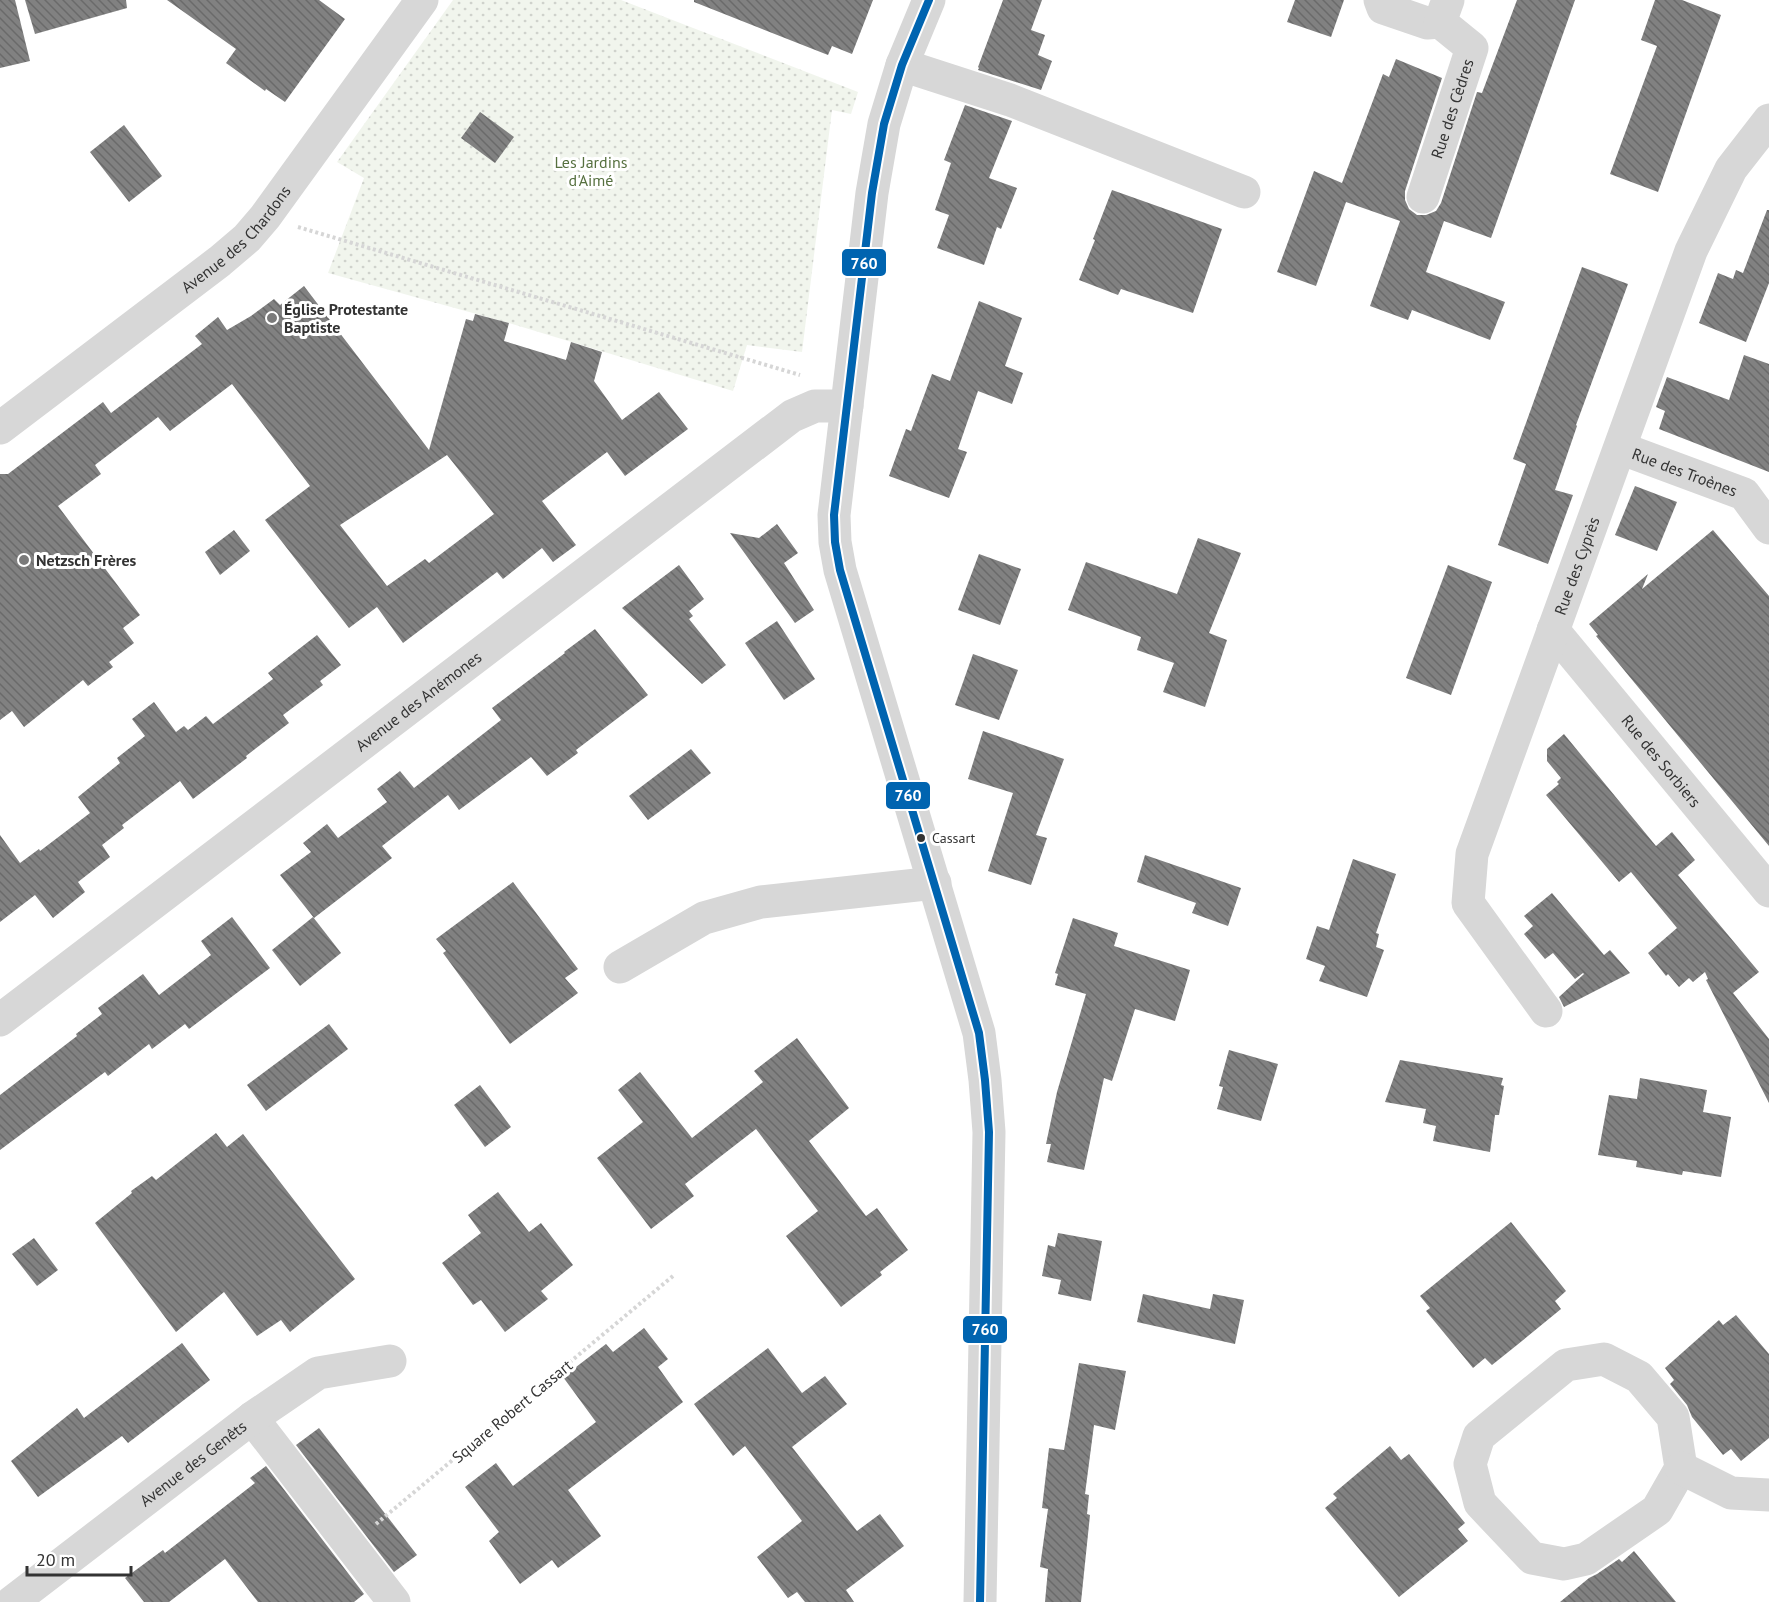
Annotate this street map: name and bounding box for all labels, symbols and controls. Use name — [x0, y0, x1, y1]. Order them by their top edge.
street label: Rue des Cèdres — [1426, 56, 1478, 161]
park label: Les Jardins d'Aimé — [555, 152, 628, 190]
street label: Avenue des Chardons — [177, 181, 295, 297]
line badge: 760 — [841, 248, 887, 277]
text: 760 — [850, 253, 878, 273]
place label: Église Protestante Baptiste — [284, 299, 408, 337]
marker: Église Protestante Baptiste — [265, 311, 279, 325]
street label: Rue des Troènes — [1629, 443, 1740, 501]
street label: Rue des Cyprès — [1550, 514, 1604, 618]
place label: Netzsch Frères — [36, 550, 137, 570]
marker: Netzsch Frères — [17, 553, 31, 567]
street label: Avenue des Anémones — [351, 647, 485, 755]
street label: Rue des Sorbiers — [1617, 711, 1706, 811]
line badge: 760 — [885, 781, 931, 810]
text: 760 — [894, 785, 922, 805]
place label: Cassart — [932, 829, 976, 847]
marker: Cassart — [915, 832, 927, 844]
line badge: 760 — [962, 1315, 1008, 1344]
text: 760 — [971, 1319, 999, 1339]
street label: Square Robert Cassart — [448, 1355, 577, 1467]
street label: Avenue des Genêts — [136, 1416, 250, 1510]
scale bar — [27, 1539, 130, 1577]
text: 20 m — [36, 1548, 75, 1571]

